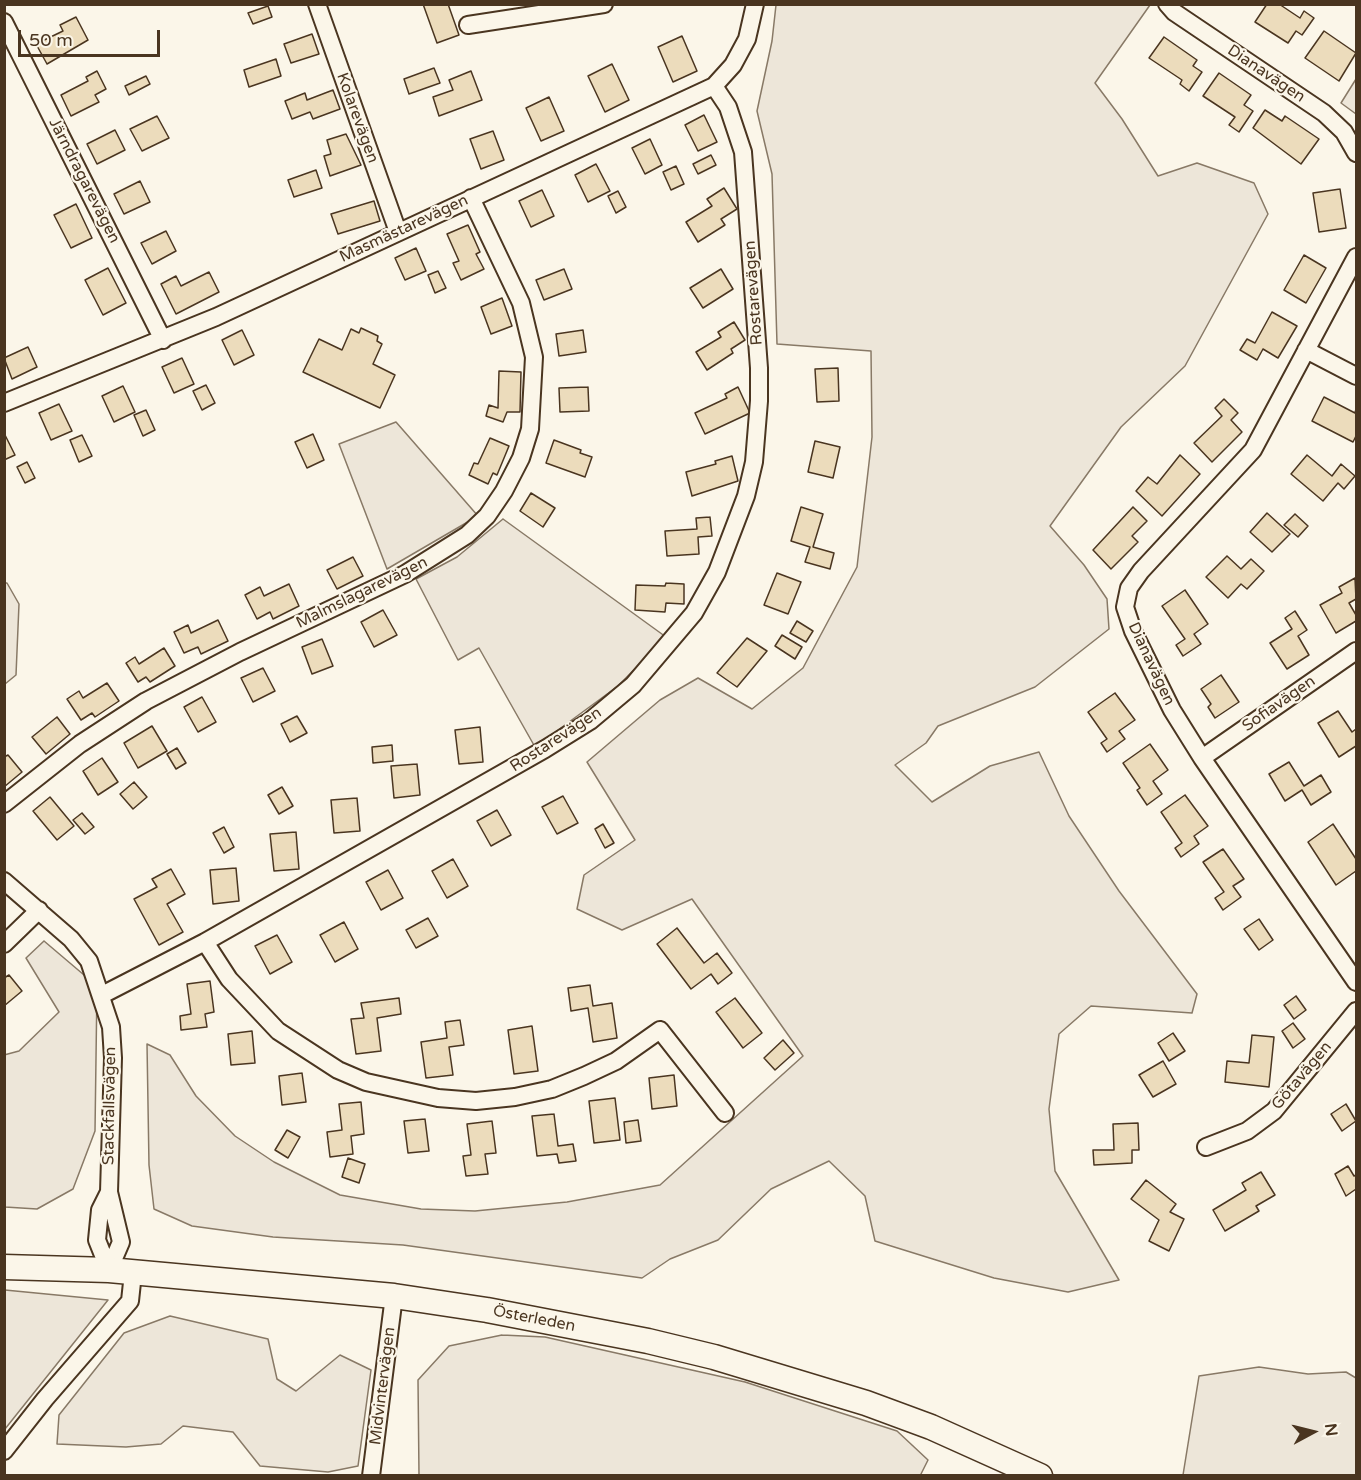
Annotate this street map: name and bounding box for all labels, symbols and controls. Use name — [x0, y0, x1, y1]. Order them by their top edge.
scale bar — [21, 18, 164, 56]
text: 50 m — [29, 29, 73, 51]
street label: Dianavägen — [1223, 41, 1309, 107]
street label: Kolarevägen — [332, 70, 382, 166]
street label: Järndragarevägen — [44, 115, 124, 247]
street label: Masmästarevägen — [337, 191, 471, 267]
street label: Rostarevägen — [741, 240, 767, 346]
street label: Malmslagarevägen — [293, 553, 431, 633]
street label: Dianavägen — [1123, 619, 1179, 709]
street label: Sofiavägen — [1239, 672, 1319, 736]
street label: Rostarevägen — [507, 703, 605, 777]
street label: Götavägen — [1268, 1038, 1336, 1114]
street label: Stackfallsvägen — [99, 1047, 121, 1165]
street label: Österleden — [491, 1302, 577, 1336]
street label: Midvintervägen — [366, 1326, 400, 1446]
north arrow — [1283, 1402, 1343, 1462]
text: N — [1320, 1422, 1342, 1437]

